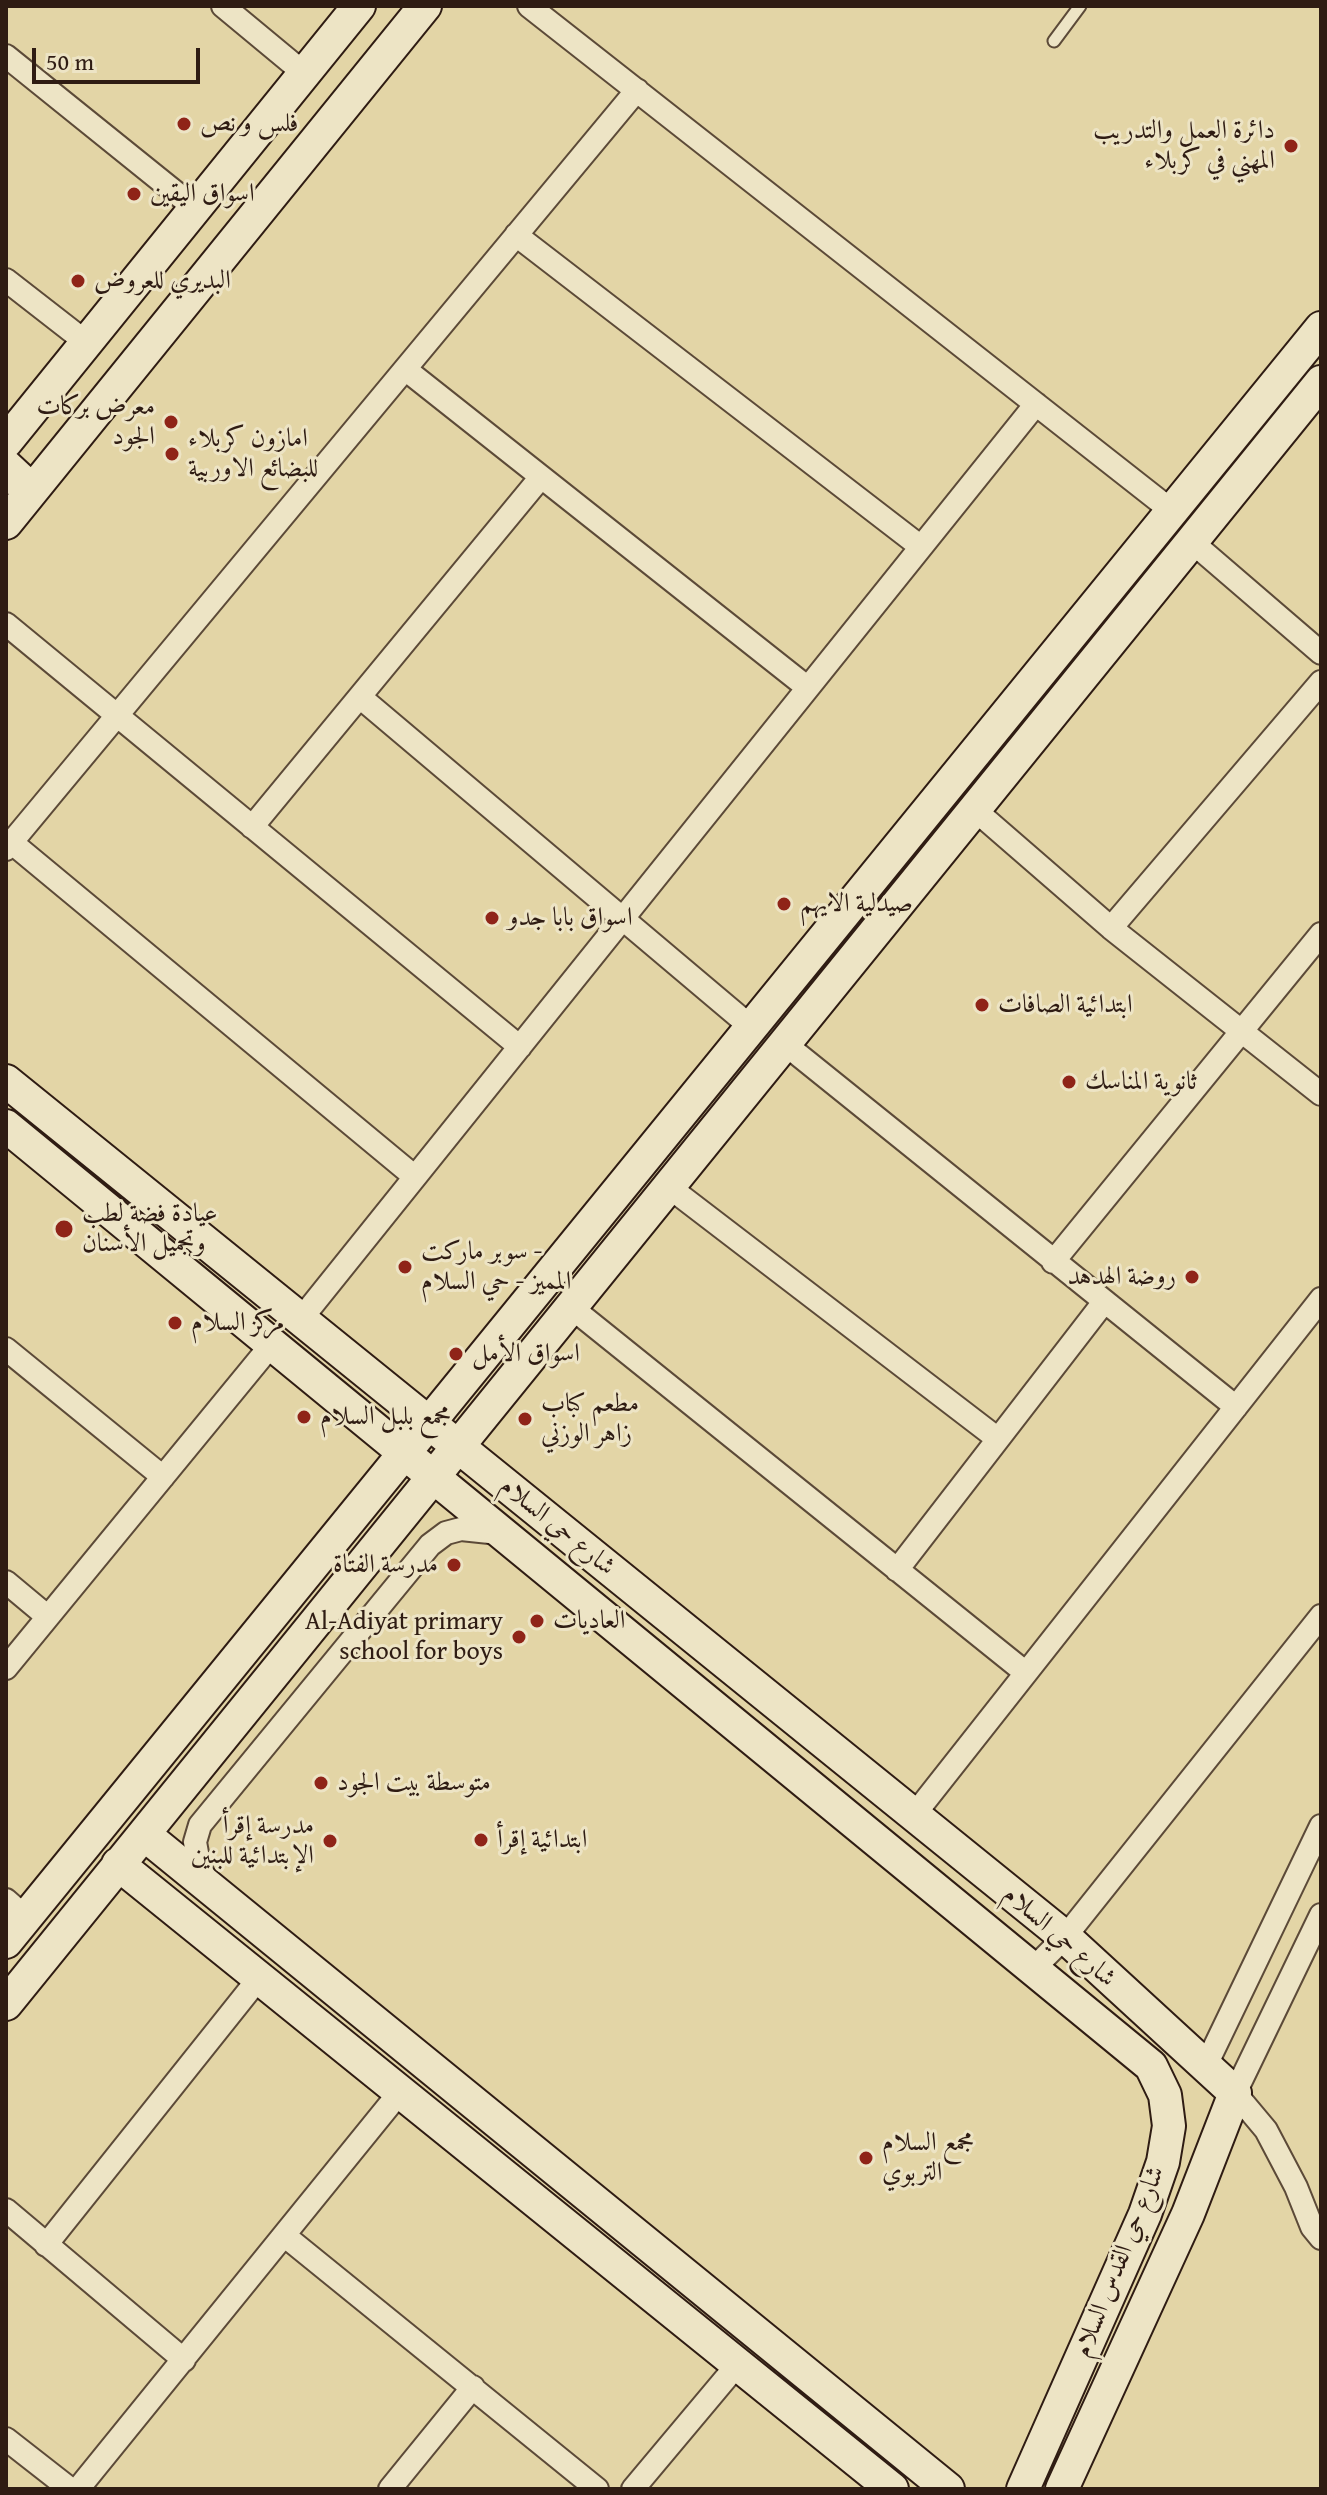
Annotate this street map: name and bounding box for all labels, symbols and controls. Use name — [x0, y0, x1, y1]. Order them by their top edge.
scale bar — [36, 32, 204, 82]
text: 50 m — [46, 44, 94, 79]
place label: فلس و نص — [200, 108, 298, 140]
marker: فلس و نص — [175, 115, 193, 133]
place label: دائرة العمل والتدريب المهني في كربلاء — [1093, 115, 1275, 176]
marker: دائرة العمل والتدريب المهني في كربلاء — [1282, 137, 1300, 155]
place label: اسواق اليقين — [150, 178, 255, 210]
marker: اسواق اليقين — [125, 185, 143, 203]
place label: البديري للعروض — [94, 265, 231, 297]
marker: البديري للعروض — [69, 272, 87, 290]
place label: معرض بركات الجود — [36, 391, 155, 452]
marker: معرض بركات الجود — [162, 413, 180, 431]
place label: امازون كربلاء للبضائع الاوربية — [188, 423, 318, 484]
marker: امازون كربلاء للبضائع الاوربية — [163, 445, 181, 463]
place label: صيدلية الايهم — [800, 888, 913, 920]
marker: صيدلية الايهم — [775, 895, 793, 913]
place label: اسواق بابا جدو — [508, 902, 633, 934]
marker: اسواق بابا جدو — [483, 909, 501, 927]
place label: ابتدائية الصافات — [998, 989, 1133, 1021]
marker: ابتدائية الصافات — [973, 996, 991, 1014]
place label: ثانوية المناسك — [1085, 1066, 1197, 1098]
marker: ثانوية المناسك — [1060, 1073, 1078, 1091]
place label: عيادة فضة لطب وتجميل الأسنان — [82, 1198, 218, 1260]
marker: عيادة فضة لطب وتجميل الأسنان — [53, 1218, 75, 1240]
place label: سوبر ماركت - المميز - حي السلام — [421, 1236, 571, 1298]
marker: سوبر ماركت - المميز - حي السلام — [396, 1258, 414, 1276]
place label: روضة الهدهد — [1068, 1261, 1176, 1293]
marker: روضة الهدهد — [1183, 1268, 1201, 1286]
place label: مركز السلام — [191, 1307, 284, 1339]
marker: مركز السلام — [166, 1314, 184, 1332]
place label: اسواق الأمل — [472, 1338, 580, 1370]
marker: اسواق الأمل — [447, 1345, 465, 1363]
place label: مطعم كباب زاهر الوزني — [541, 1388, 639, 1450]
place label: مجمع بلبل السلام — [320, 1401, 451, 1433]
marker: مجمع بلبل السلام — [295, 1408, 313, 1426]
marker: مطعم كباب زاهر الوزني — [516, 1410, 534, 1428]
street label: شارع حي السلام — [493, 1471, 621, 1583]
place label: مدرسة الفتاة — [333, 1549, 438, 1581]
marker: مدرسة الفتاة — [445, 1556, 463, 1574]
place label: العاديات — [553, 1605, 625, 1637]
place label: Al-Adiyat primary school for boys — [305, 1606, 503, 1668]
marker: العاديات — [528, 1612, 546, 1630]
marker: Al-Adiyat primary school for boys — [510, 1628, 528, 1646]
place label: متوسطة بيت الجود — [337, 1767, 491, 1799]
marker: متوسطة بيت الجود — [312, 1774, 330, 1792]
place label: مدرسة إقرأ الإبتدائية للبنين — [191, 1810, 314, 1872]
place label: ابتدائية إقرأ — [497, 1824, 587, 1856]
marker: ابتدائية إقرأ — [472, 1831, 490, 1849]
marker: مدرسة إقرأ الإبتدائية للبنين — [321, 1832, 339, 1850]
street label: شارع حي السلام — [996, 1879, 1122, 1995]
place label: مجمع السلام التربوي — [882, 2127, 974, 2188]
marker: مجمع السلام التربوي — [857, 2149, 875, 2167]
street label: شارع حي القدس السلام — [1067, 2162, 1173, 2362]

